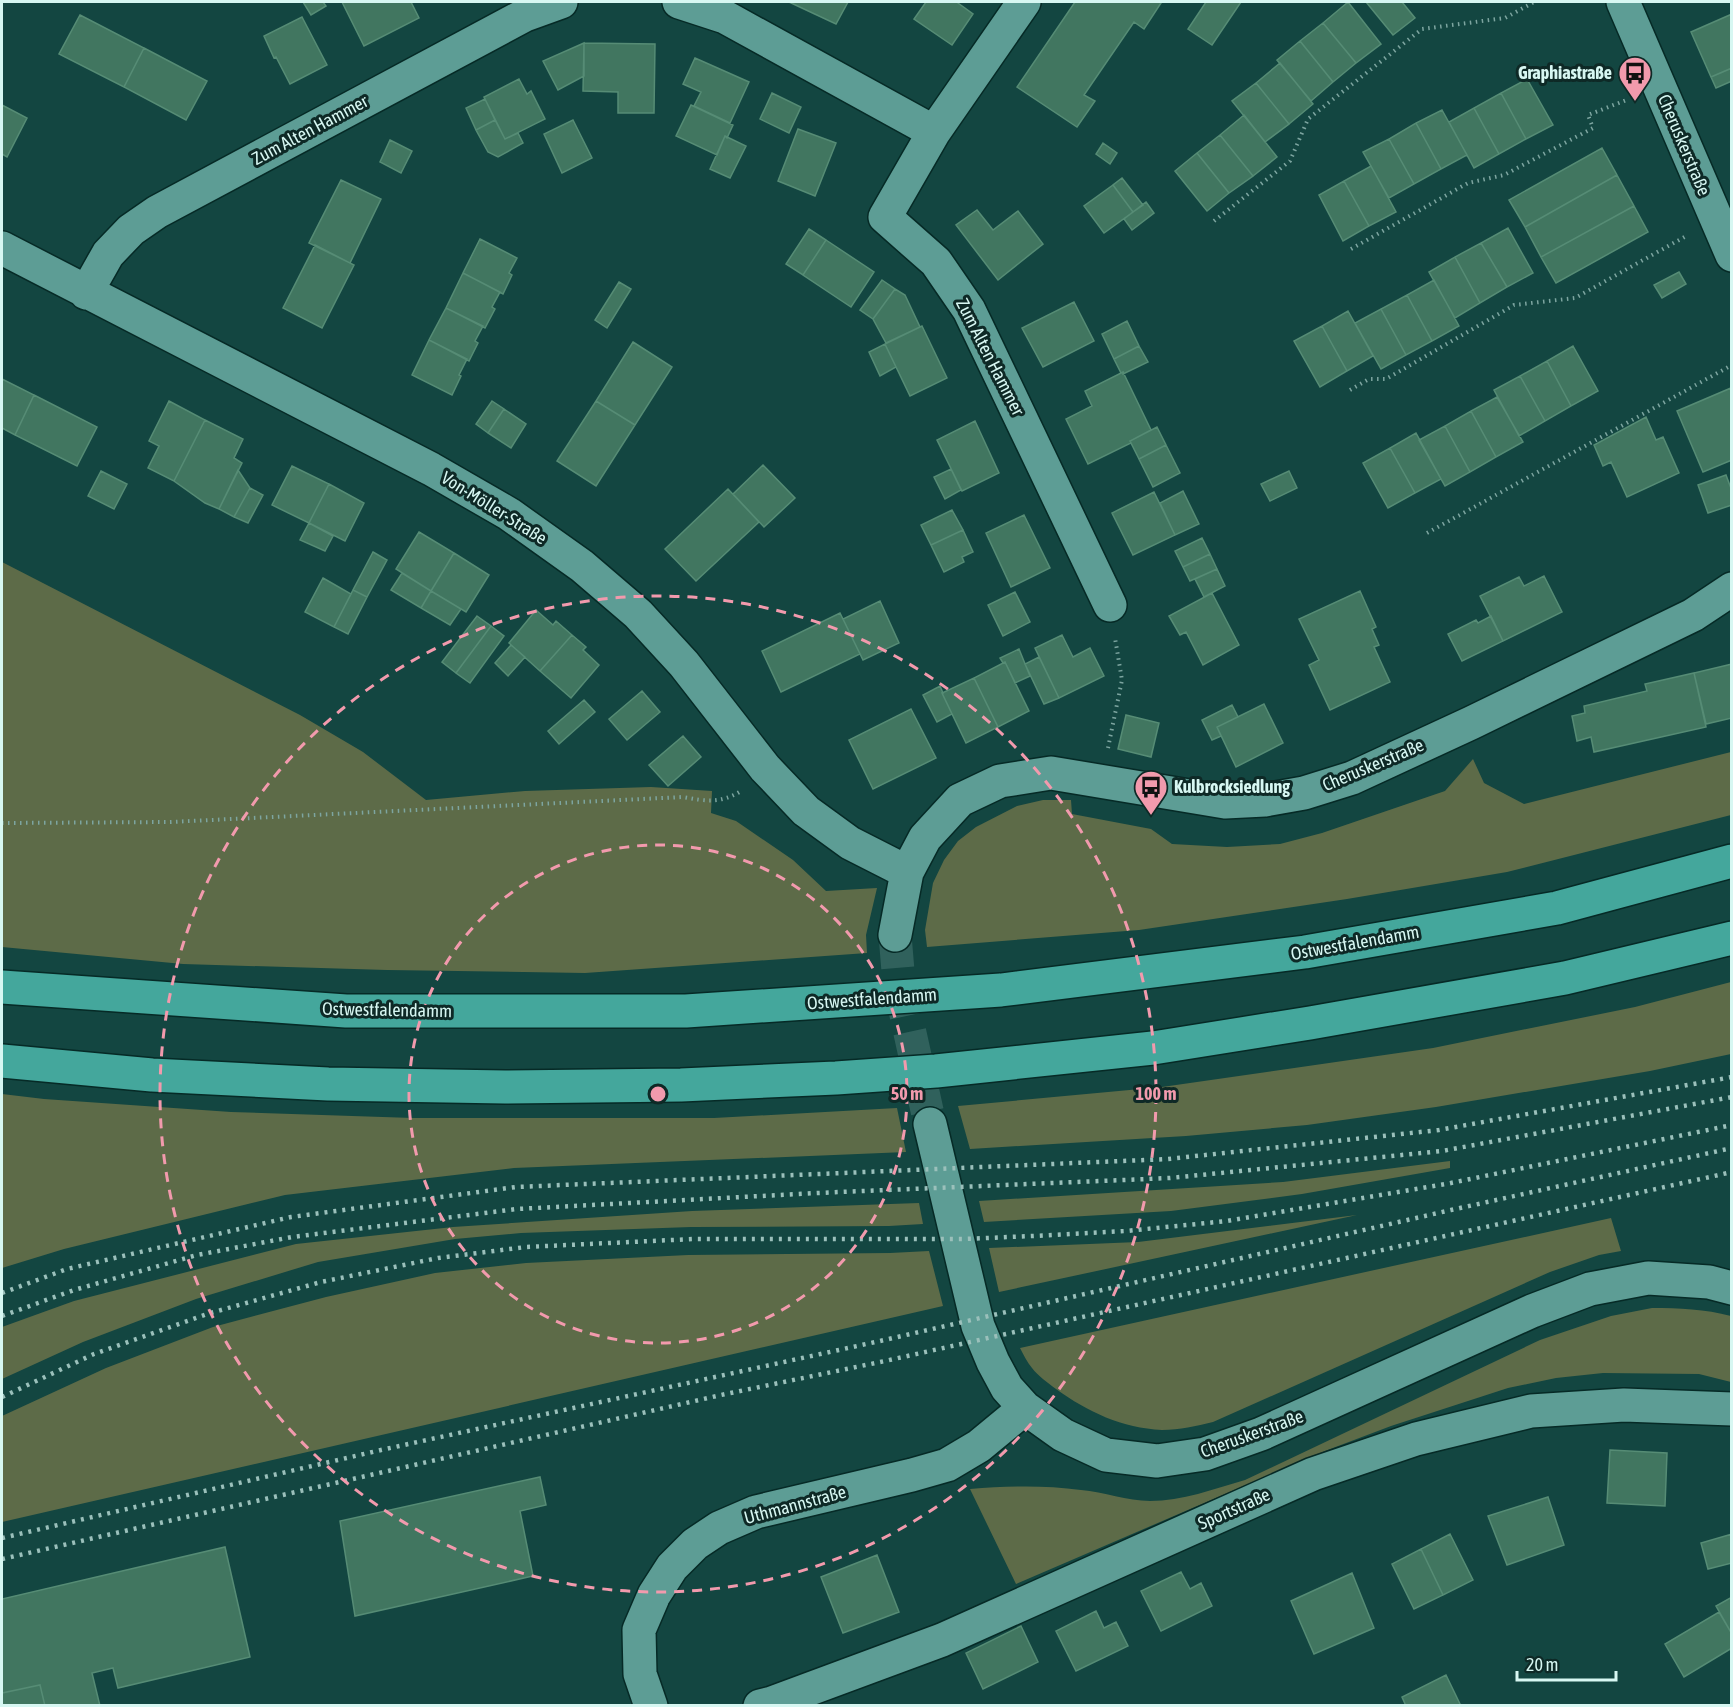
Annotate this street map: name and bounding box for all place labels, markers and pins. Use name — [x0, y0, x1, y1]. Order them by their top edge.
bus stop icon: Graphiastraße — [1617, 55, 1653, 102]
place label: Graphiastraße — [1518, 62, 1612, 83]
bus stop icon: Kulbrocksiedlung — [1133, 769, 1169, 816]
place label: Kulbrocksiedlung — [1174, 776, 1290, 797]
centre of rings — [648, 1084, 668, 1104]

